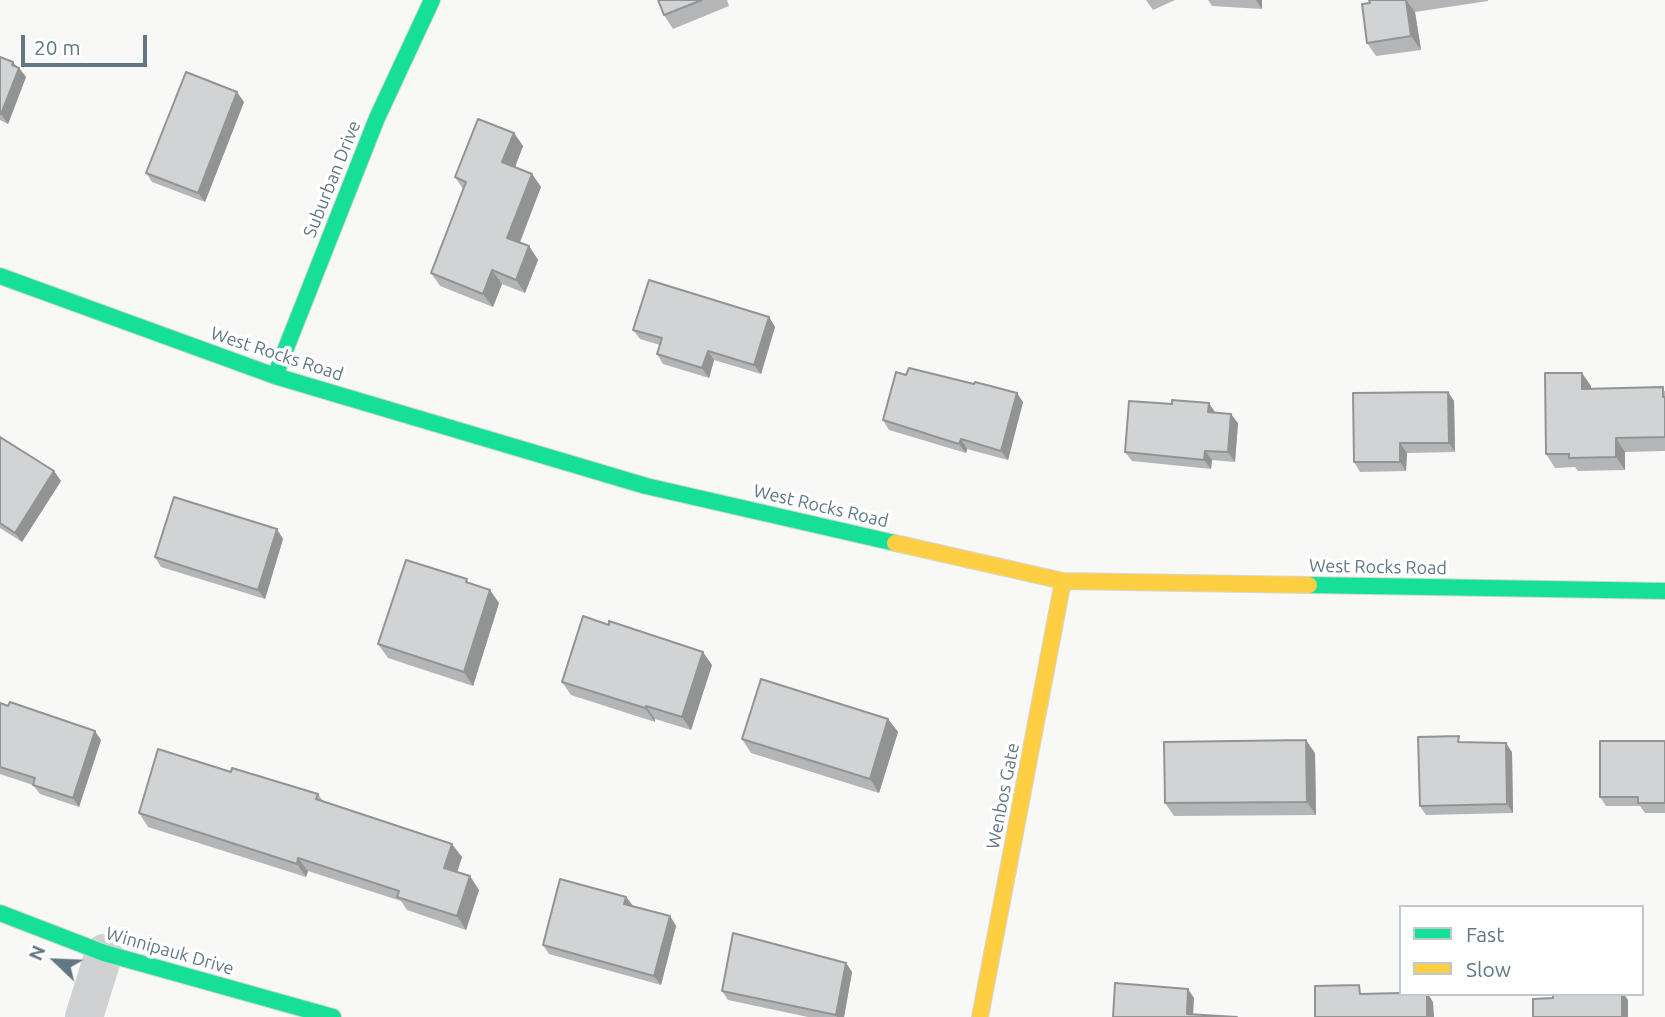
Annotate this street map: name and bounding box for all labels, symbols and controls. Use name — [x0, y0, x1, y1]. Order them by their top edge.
scale bar — [24, 21, 150, 65]
text: 20 m — [34, 35, 81, 59]
street label: Suburban Drive — [299, 117, 365, 241]
street label: West Rocks Road — [208, 322, 346, 386]
street label: West Rocks Road — [751, 480, 891, 532]
street label: West Rocks Road — [1309, 555, 1447, 579]
street label: Wenbos Gate — [982, 741, 1024, 851]
legend — [1399, 905, 1644, 996]
street label: Winnipauk Drive — [104, 922, 236, 980]
text: Fast — [1466, 922, 1504, 946]
north arrow — [21, 926, 91, 996]
text: N — [24, 942, 50, 964]
text: Slow — [1466, 957, 1511, 981]

